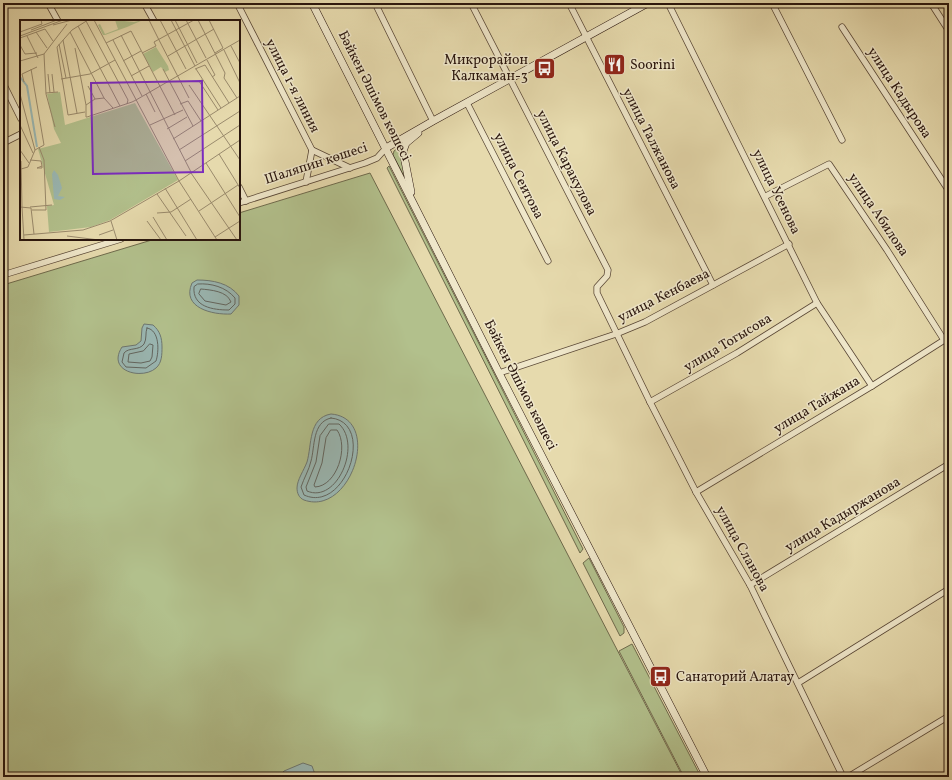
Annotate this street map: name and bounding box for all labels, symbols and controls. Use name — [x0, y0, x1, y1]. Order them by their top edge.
inset map — [20, 20, 240, 240]
street label: Бәйкен Әшімов көшесі — [333, 28, 415, 164]
street label: улица 1-я линия — [260, 36, 324, 136]
street label: улица Кадырова — [862, 44, 936, 142]
place label: Микрорайон Калкаман-3 — [444, 51, 528, 86]
restaurant icon: Soorini — [602, 52, 628, 78]
bus stop icon: Микрорайон Калкаман-3 — [531, 55, 557, 81]
place label: Soorini — [630, 56, 675, 75]
street label: улица Талжанова — [617, 85, 685, 193]
street label: улица Каракулова — [531, 107, 601, 219]
street label: улица Сеитова — [488, 130, 548, 222]
street label: Шаляпин көшесі — [262, 138, 370, 190]
street label: улица Усенова — [747, 146, 805, 238]
street label: улица Абилова — [843, 170, 913, 260]
street label: улица Кенбаева — [615, 265, 713, 327]
street label: улица Тогысова — [680, 309, 776, 377]
street label: Бәйкен Әшімов көшесі — [479, 317, 561, 453]
street label: улица Тайжана — [770, 372, 864, 438]
street label: улица Кадыржанова — [782, 473, 904, 557]
street label: улица Сланова — [711, 503, 773, 595]
bus stop icon: Санаторий Алатау — [647, 664, 673, 690]
place label: Санаторий Алатау — [676, 668, 794, 687]

